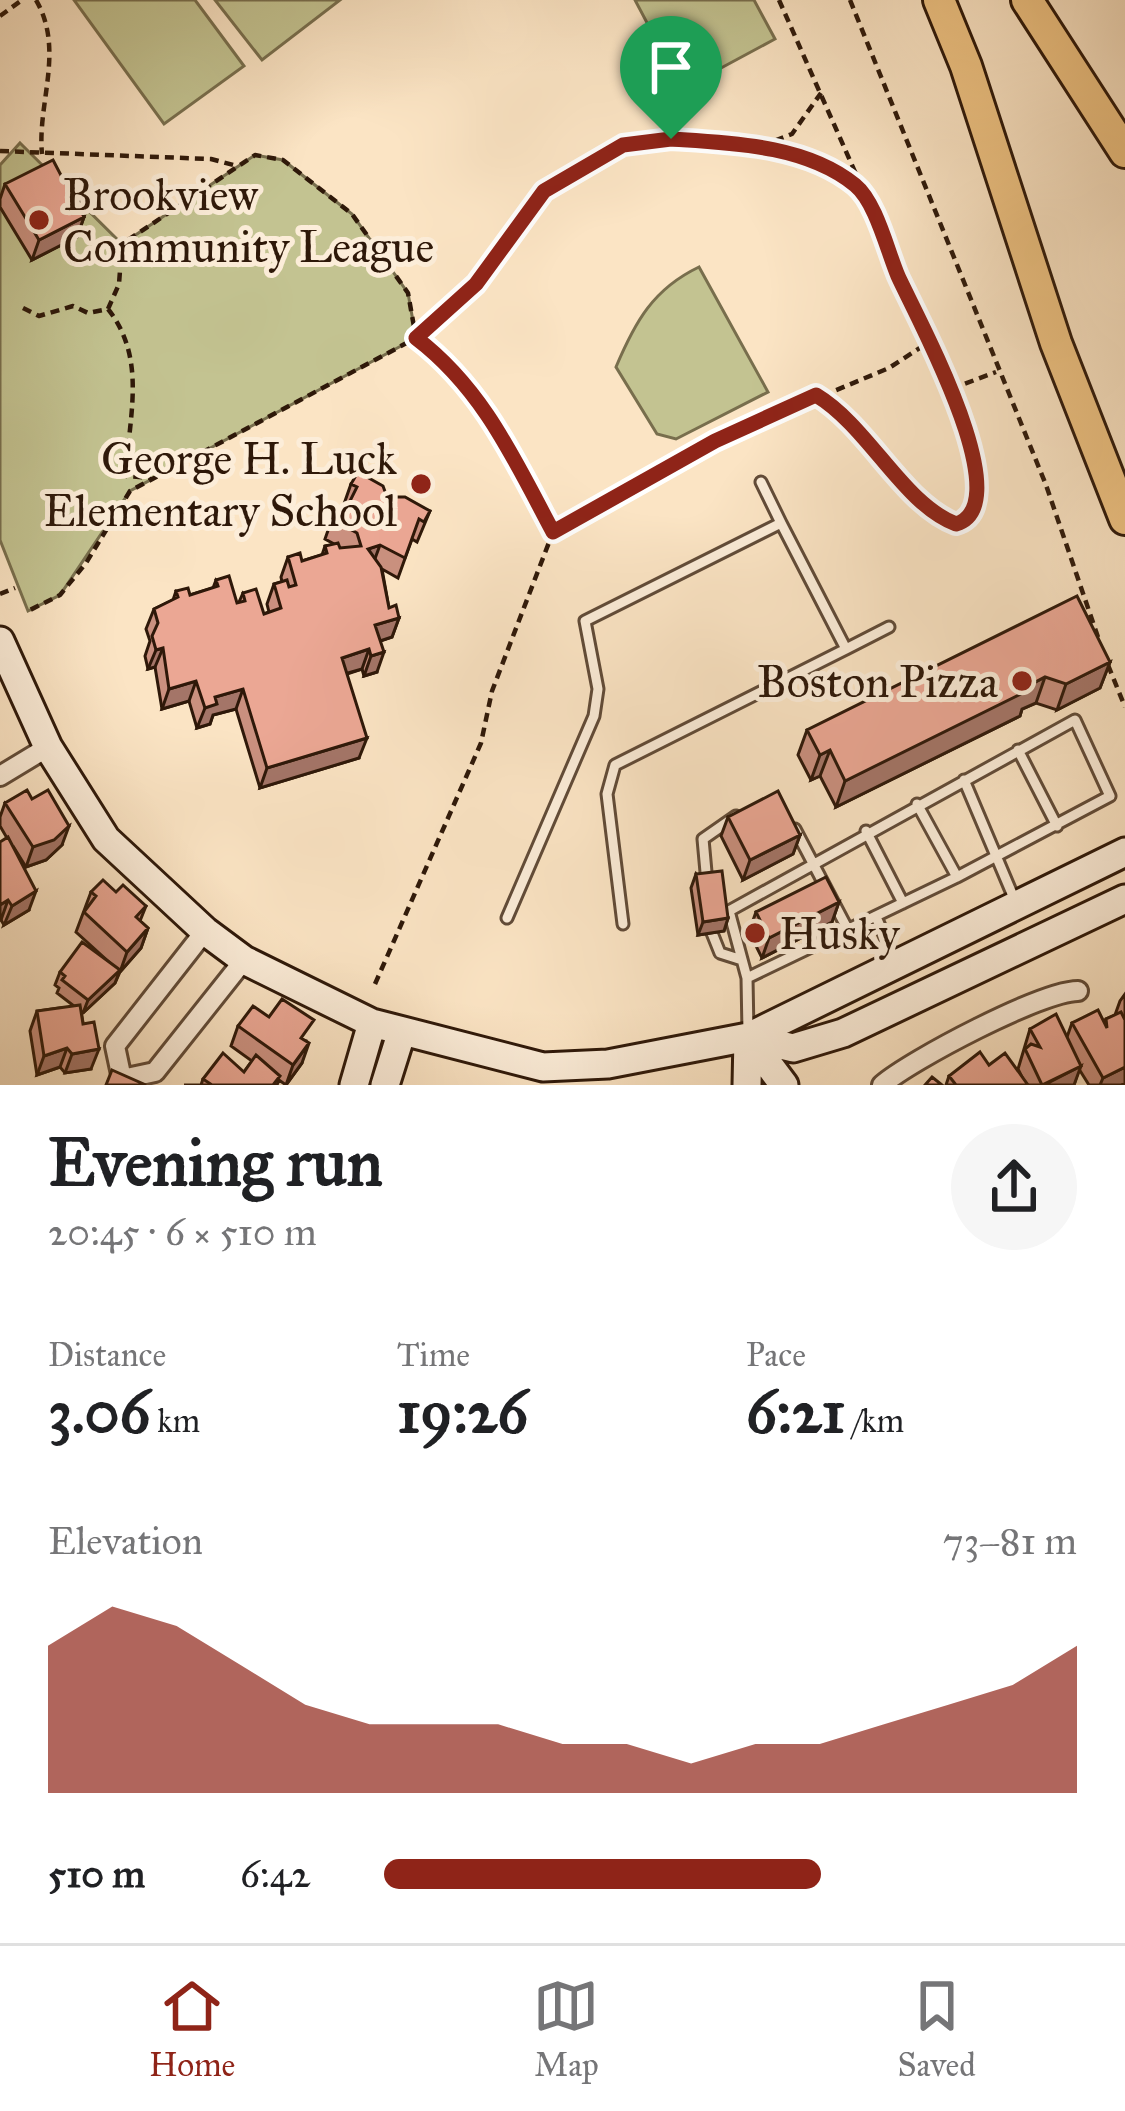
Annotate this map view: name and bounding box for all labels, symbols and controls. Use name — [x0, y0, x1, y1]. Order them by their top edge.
pin — [620, 16, 722, 139]
icon: arrive — [638, 34, 704, 100]
place label: Brookview Community League — [63, 167, 434, 274]
marker: Brookview Community League — [26, 207, 52, 233]
place label: George H. Luck Elementary School — [43, 431, 398, 538]
marker: George H. Luck Elementary School — [408, 471, 434, 497]
place label: Boston Pizza — [757, 654, 998, 709]
marker: Boston Pizza — [1009, 668, 1035, 694]
place label: Husky — [779, 906, 901, 961]
marker: Husky — [742, 920, 768, 946]
text: Evening run — [48, 1122, 383, 1203]
button: share — [951, 1124, 1077, 1250]
text: 20:45 · 6 × 510 m — [48, 1208, 317, 1256]
text: Distance — [48, 1335, 166, 1375]
text: Time — [397, 1335, 470, 1375]
text: Pace — [746, 1335, 806, 1375]
text: 3.06 — [48, 1375, 150, 1448]
text: 19:26 — [397, 1375, 528, 1448]
text: 6:21 — [746, 1375, 845, 1448]
text: km — [150, 1401, 200, 1441]
text: /km — [845, 1401, 904, 1441]
text: Elevation — [48, 1517, 203, 1565]
text: 73–81 m — [943, 1517, 1077, 1565]
text: 510 m — [48, 1850, 145, 1898]
text: 6:42 — [240, 1850, 311, 1898]
tab: Home — [149, 1973, 235, 2085]
tab: Map — [533, 1973, 599, 2085]
tab: Saved — [898, 1973, 976, 2085]

